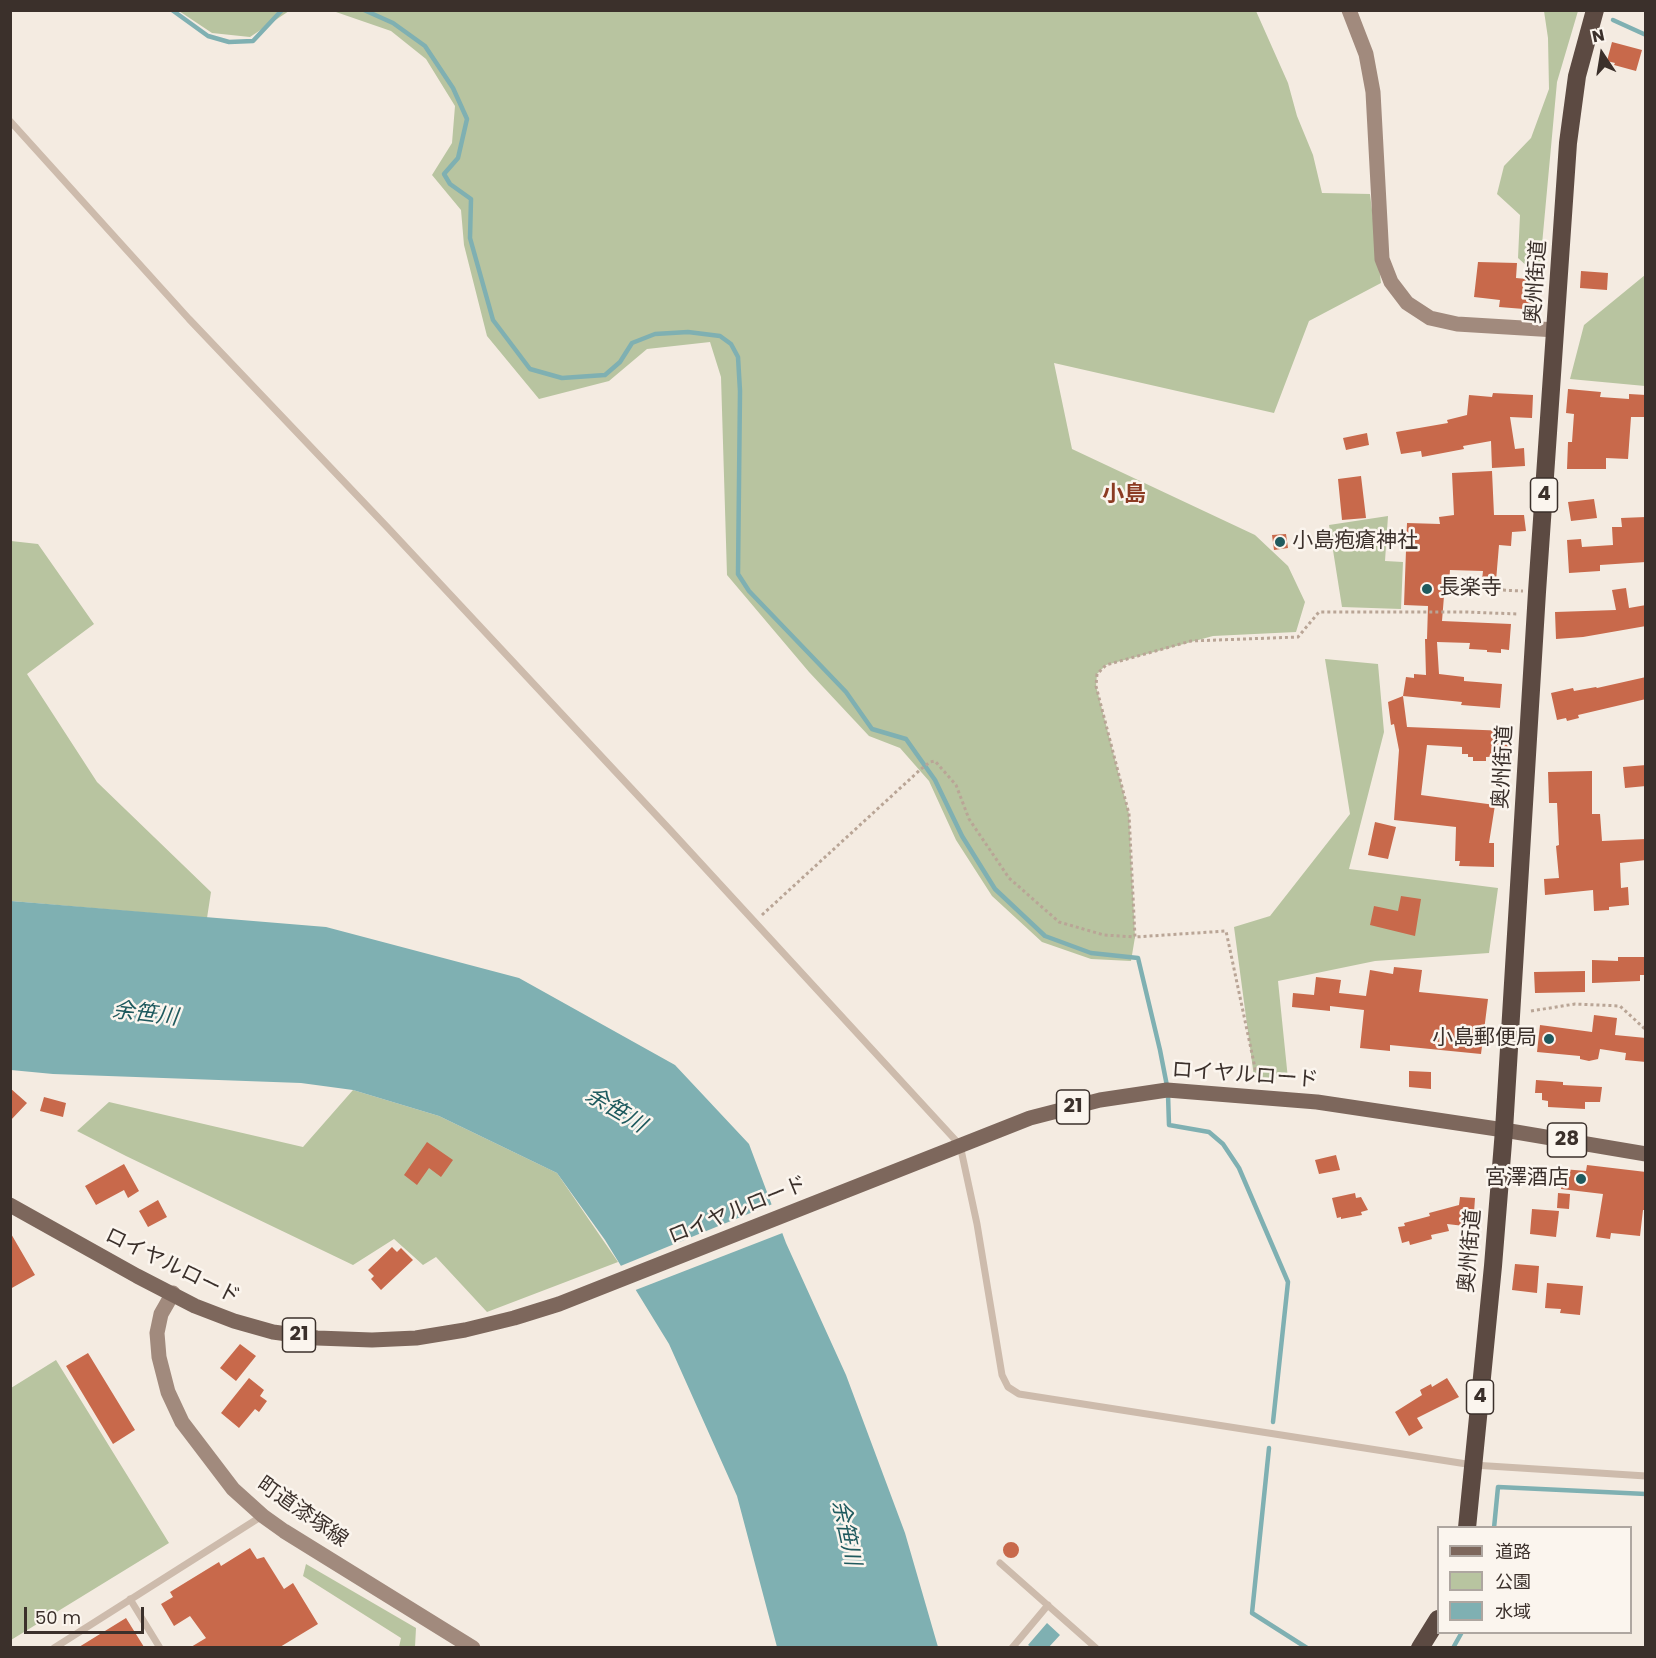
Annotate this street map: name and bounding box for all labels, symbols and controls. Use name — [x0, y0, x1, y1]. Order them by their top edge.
text: N — [1590, 23, 1606, 48]
north arrow — [1572, 24, 1632, 84]
street label: 奥州街道 — [1522, 239, 1552, 325]
road number: 4 — [1530, 478, 1558, 512]
district label: 小島 — [1102, 482, 1146, 508]
place label: 小島疱瘡神社 — [1292, 529, 1418, 555]
marker: 小島疱瘡神社 — [1273, 535, 1287, 549]
place label: 長楽寺 — [1439, 576, 1502, 602]
marker: 長楽寺 — [1420, 582, 1434, 596]
street label: 奥州街道 — [1489, 724, 1519, 810]
water label: 余笹川 — [111, 998, 179, 1032]
place label: 小島郵便局 — [1432, 1026, 1537, 1052]
marker: 小島郵便局 — [1542, 1032, 1556, 1046]
street label: ロイヤルロード — [1171, 1058, 1319, 1094]
water label: 余笹川 — [580, 1083, 650, 1139]
road number: 21 — [1056, 1090, 1090, 1124]
road number: 28 — [1548, 1123, 1586, 1157]
place label: 宮澤酒店 — [1485, 1166, 1569, 1192]
street label: ロイヤルロード — [665, 1172, 811, 1250]
marker: 宮澤酒店 — [1574, 1172, 1588, 1186]
street label: 奥州街道 — [1455, 1208, 1487, 1294]
street label: ロイヤルロード — [100, 1223, 244, 1311]
road number: 21 — [282, 1318, 316, 1352]
road number: 4 — [1466, 1380, 1494, 1414]
street label: 町道漆塚線 — [252, 1473, 352, 1553]
water label: 余笹川 — [825, 1498, 865, 1568]
legend — [1437, 1526, 1632, 1634]
text: 道路 — [1495, 1539, 1531, 1564]
text: 公園 — [1495, 1569, 1531, 1594]
scale bar — [27, 1595, 147, 1633]
text: 水域 — [1495, 1599, 1531, 1624]
text: 50 m — [35, 1605, 81, 1630]

